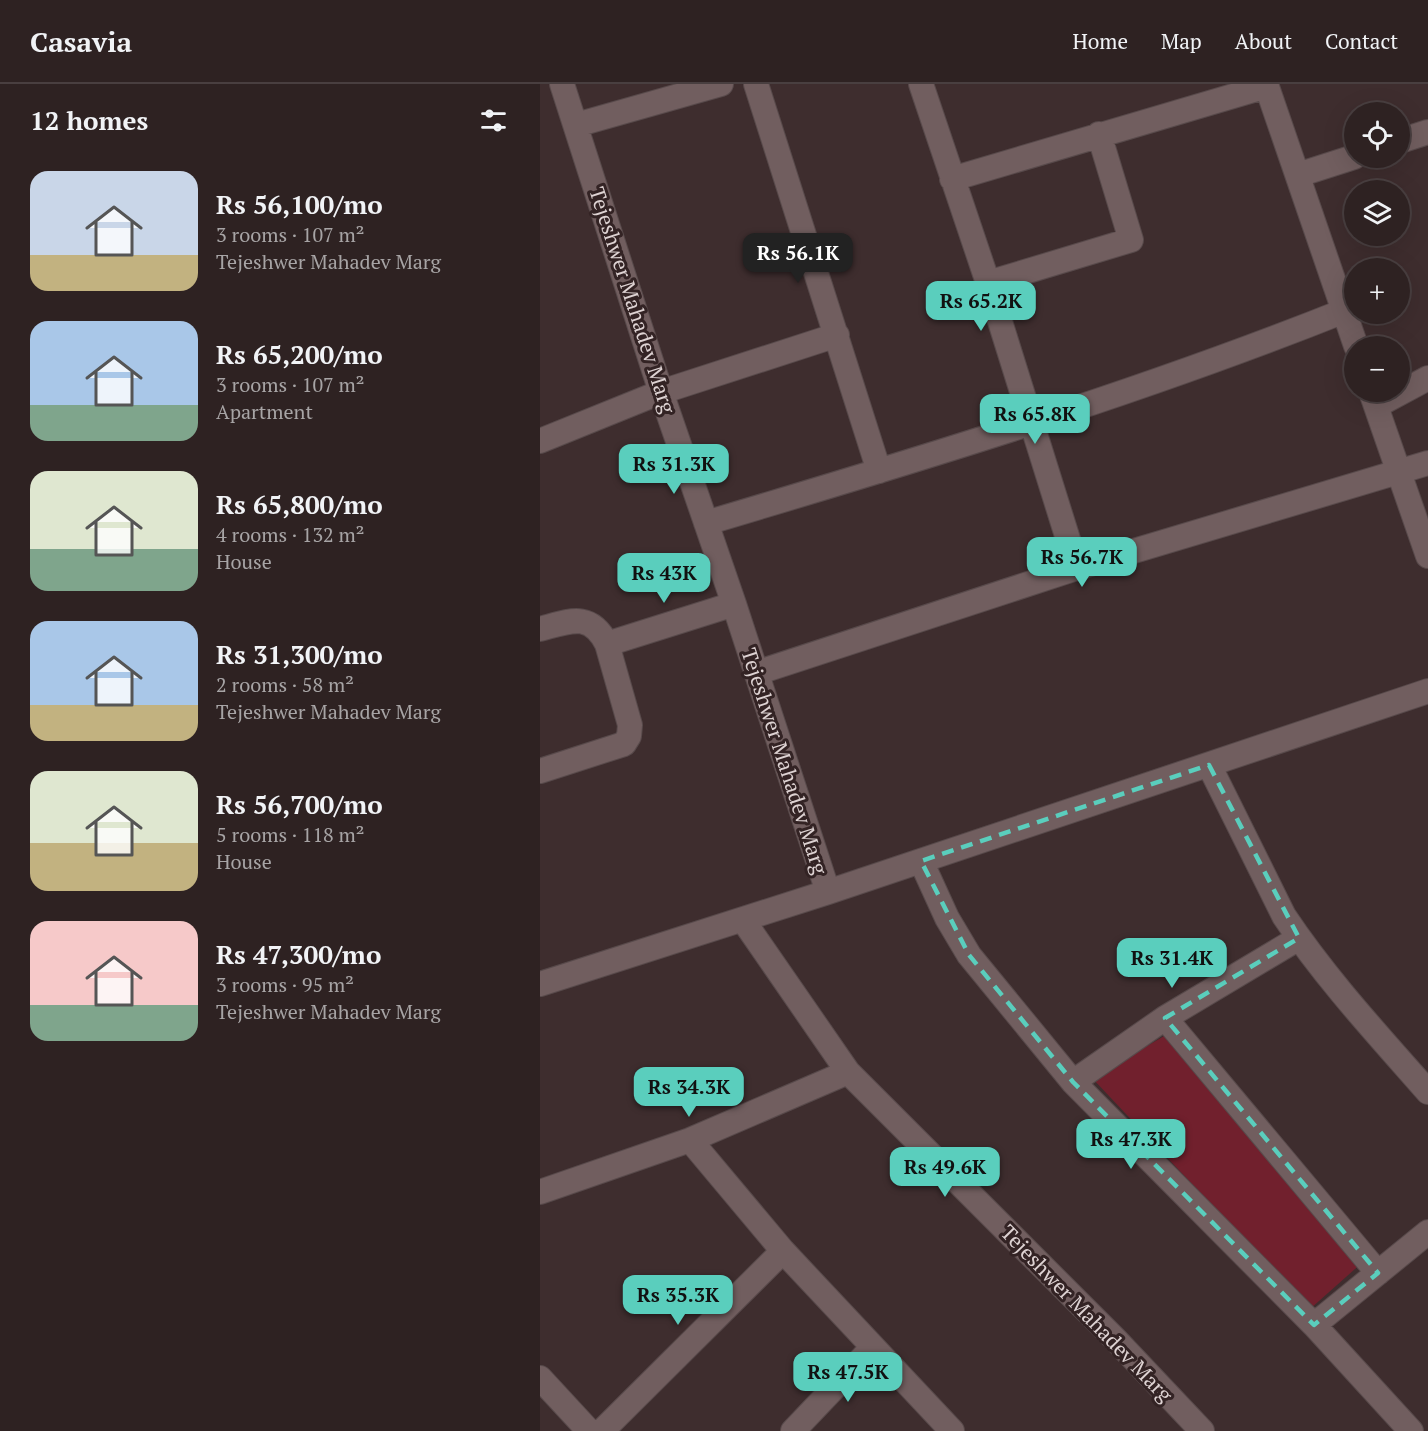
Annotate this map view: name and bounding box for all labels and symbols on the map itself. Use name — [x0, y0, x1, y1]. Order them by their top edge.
street label: Tejeshwer Mahadev Marg — [583, 183, 683, 418]
pin: Rs 56.1K — [736, 233, 860, 284]
pin: Rs 65.2K — [919, 281, 1043, 332]
pin: Rs 65.8K — [973, 394, 1097, 445]
pin: Rs 31.3K — [612, 444, 736, 495]
pin: Rs 56.7K — [1020, 537, 1144, 588]
pin: Rs 43K — [615, 553, 713, 604]
street label: Tejeshwer Mahadev Marg — [735, 644, 835, 879]
pin: Rs 31.4K — [1110, 938, 1234, 989]
pin: Rs 34.3K — [627, 1067, 751, 1118]
pin: Rs 47.3K — [1069, 1119, 1193, 1170]
pin: Rs 49.6K — [883, 1147, 1007, 1198]
street label: Tejeshwer Mahadev Marg — [995, 1218, 1180, 1408]
pin: Rs 35.3K — [616, 1275, 740, 1326]
pin: Rs 47.5K — [786, 1352, 910, 1403]

